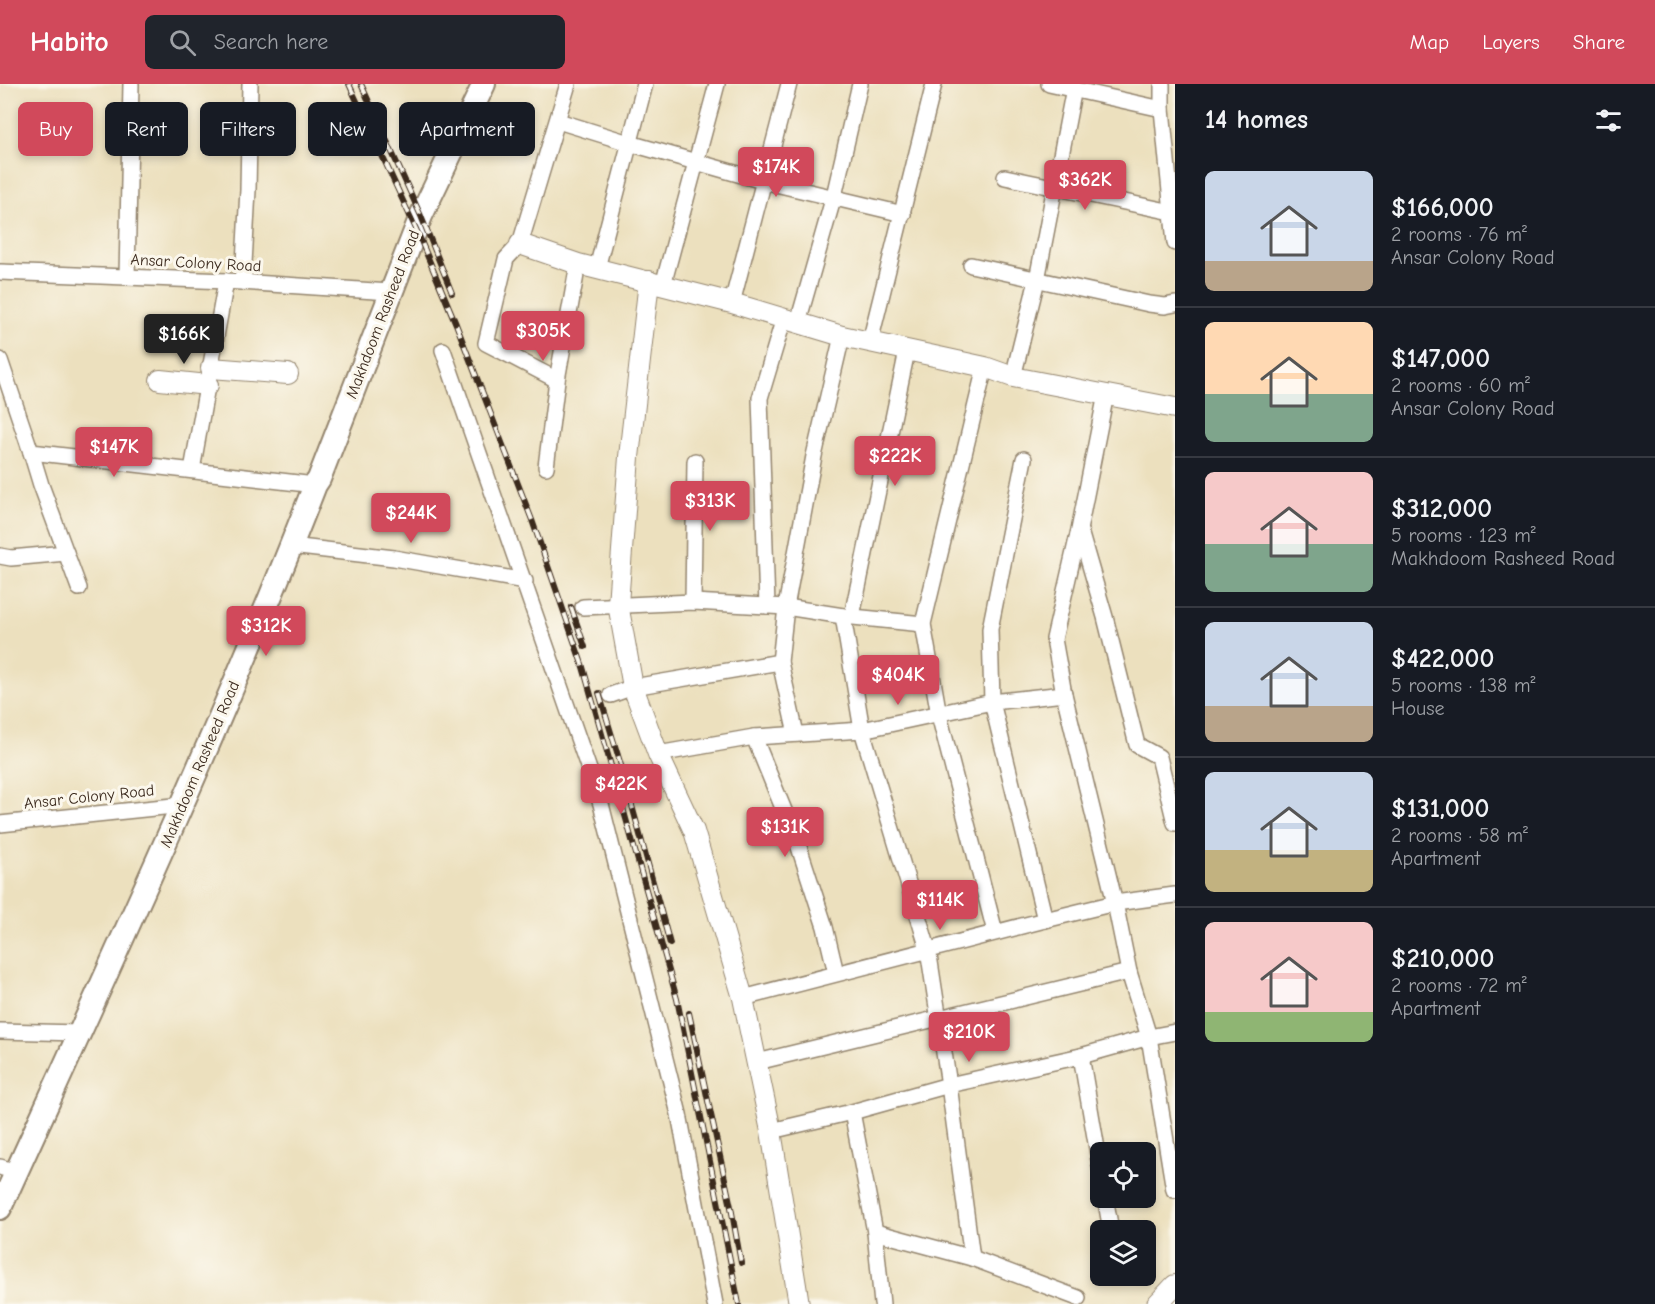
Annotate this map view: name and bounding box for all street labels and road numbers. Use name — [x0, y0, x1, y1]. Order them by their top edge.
street label: Makhdoom Rasheed Road — [342, 227, 423, 401]
street label: Ansar Colony Road — [130, 251, 262, 275]
street label: Makhdoom Rasheed Road — [157, 678, 243, 850]
street label: Ansar Colony Road — [23, 781, 155, 813]

